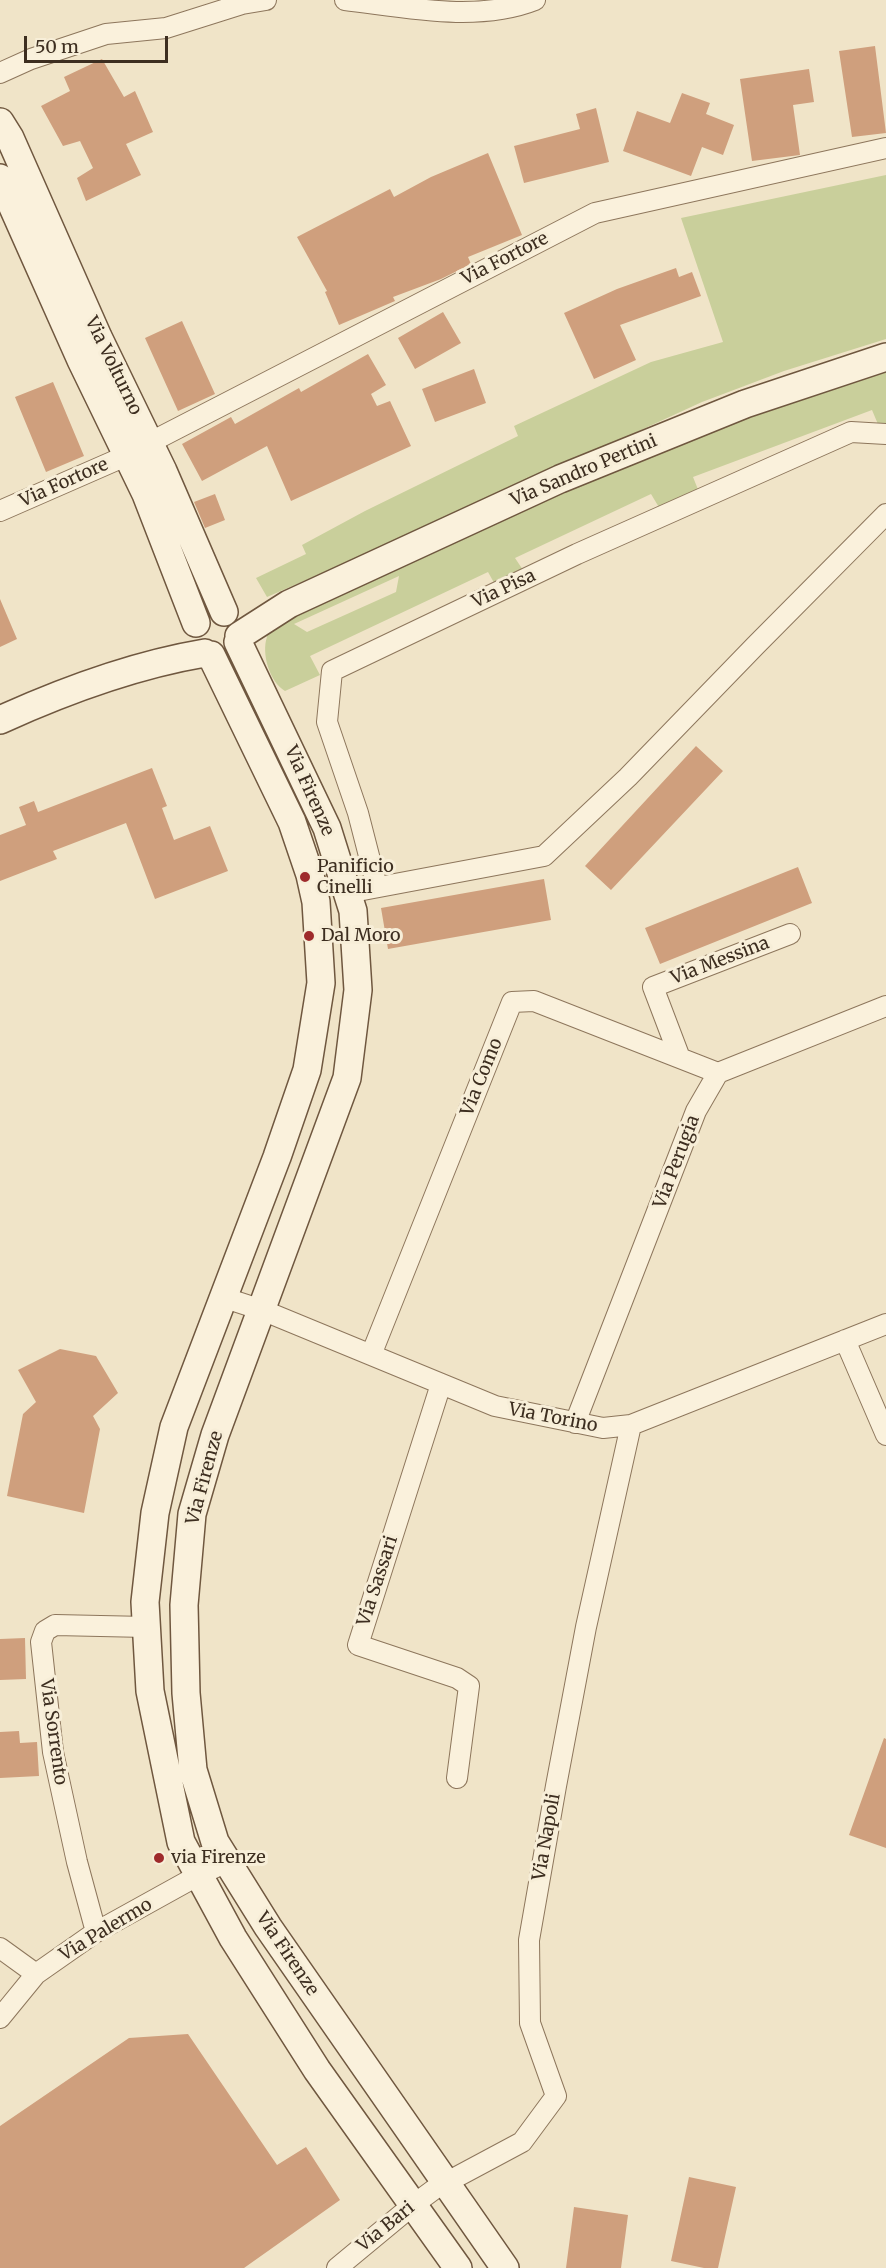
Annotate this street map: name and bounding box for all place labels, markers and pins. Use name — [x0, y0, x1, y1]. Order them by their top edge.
place label: Panificio Cinelli — [317, 856, 394, 898]
marker: Panificio Cinelli — [298, 870, 312, 884]
place label: Dal Moro — [321, 925, 400, 947]
marker: Dal Moro — [302, 929, 316, 943]
place label: via Firenze — [171, 1847, 266, 1869]
marker: via Firenze — [152, 1851, 166, 1865]

